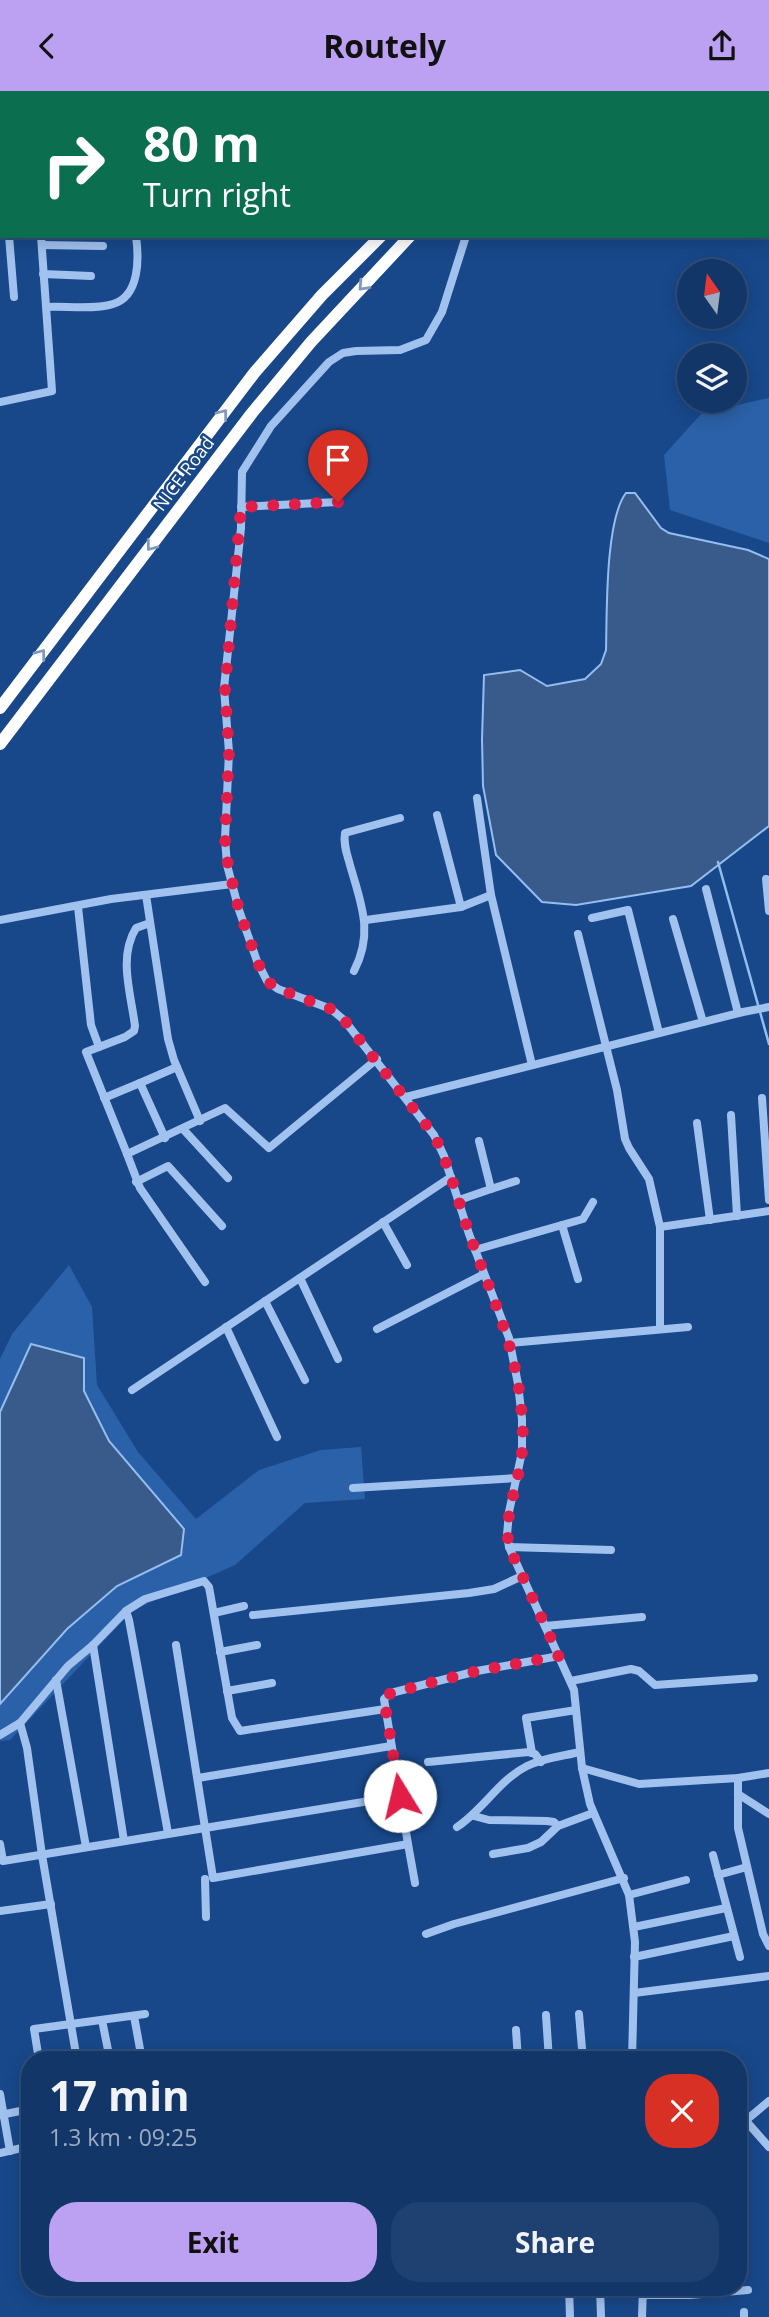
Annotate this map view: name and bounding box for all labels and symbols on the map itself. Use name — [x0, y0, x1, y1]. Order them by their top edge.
north arrow — [677, 259, 747, 329]
one-way arrow — [359, 278, 371, 291]
one-way arrow — [214, 409, 227, 422]
pin — [308, 430, 368, 502]
street label: NICE Road — [147, 431, 219, 516]
one-way arrow — [147, 538, 159, 550]
one-way arrow — [33, 649, 46, 662]
position arrow — [363, 1759, 437, 1833]

